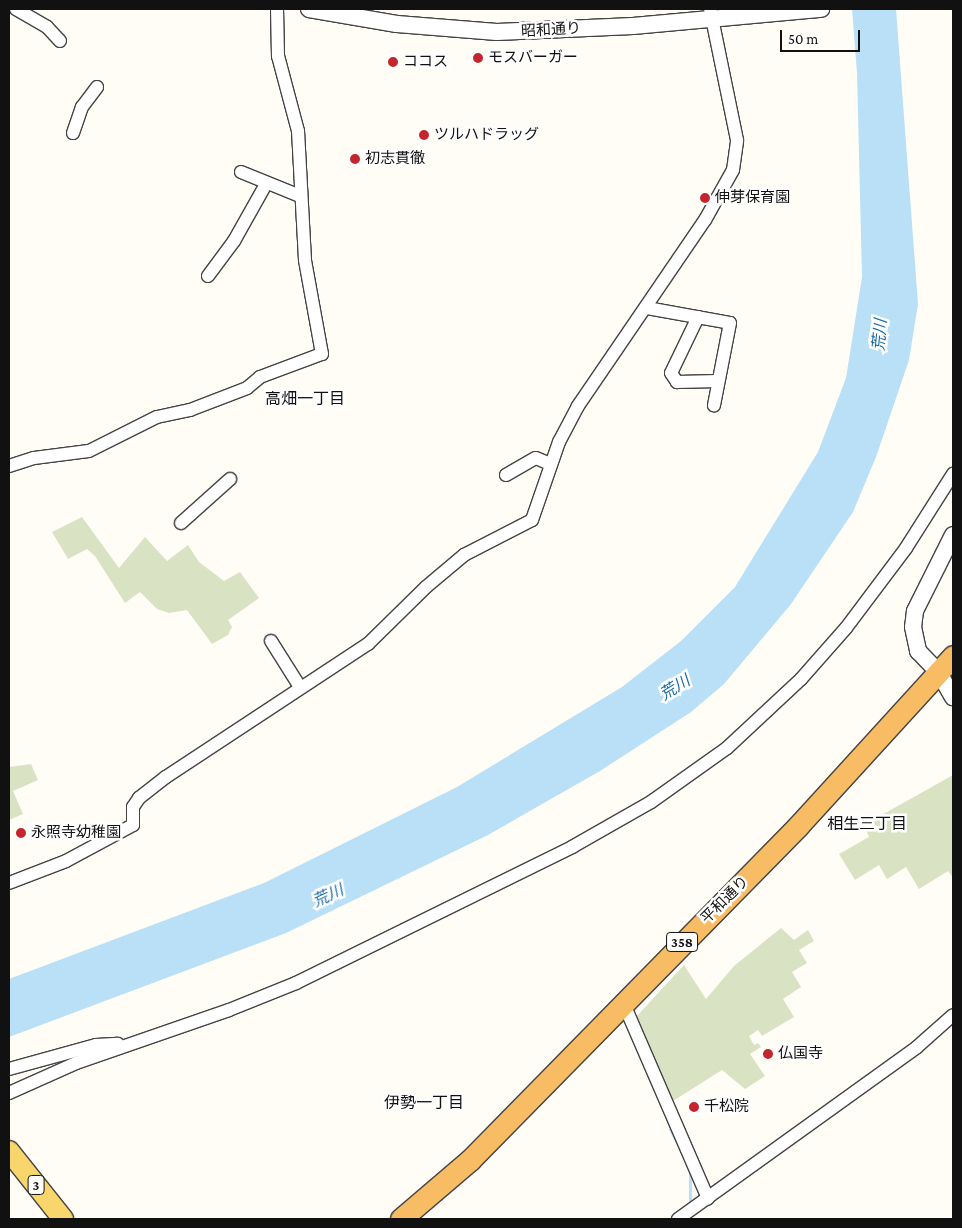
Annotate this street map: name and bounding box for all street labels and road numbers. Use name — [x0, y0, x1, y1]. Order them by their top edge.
street label: 昭和通り — [521, 19, 581, 41]
street label: 平和通り — [697, 872, 753, 928]
road number: 358 — [666, 930, 698, 954]
road number: 3 — [27, 1174, 45, 1196]

